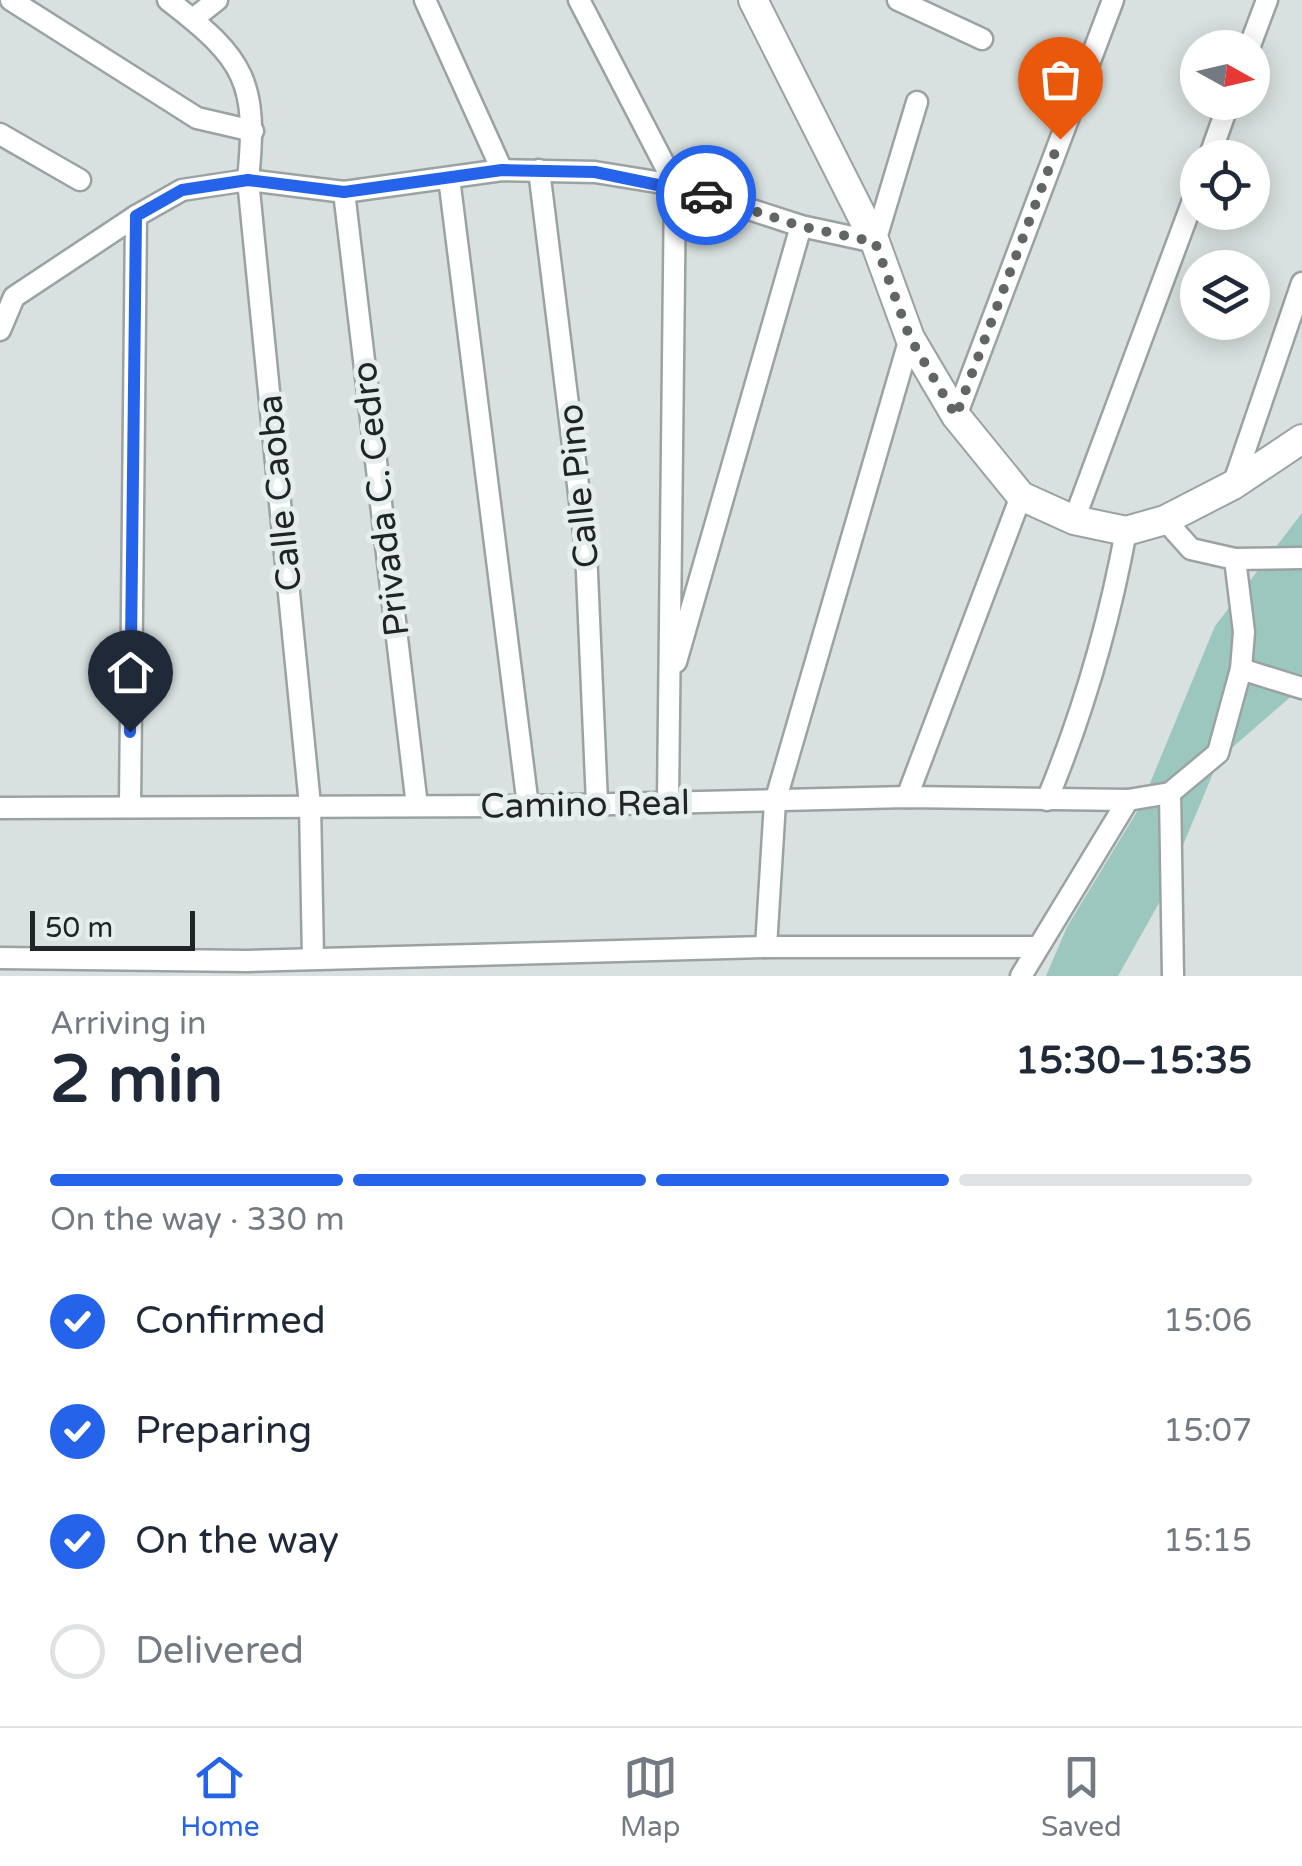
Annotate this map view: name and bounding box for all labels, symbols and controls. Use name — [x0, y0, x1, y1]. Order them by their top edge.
north arrow — [1180, 30, 1270, 120]
map controls — [1180, 30, 1270, 340]
pin — [1018, 37, 1103, 140]
icon: bag — [1033, 52, 1088, 107]
button: locate — [1180, 140, 1270, 230]
courier — [656, 145, 756, 245]
icon: car — [679, 168, 734, 223]
button: layers — [1180, 250, 1270, 340]
street label: Privada C. Cedro — [343, 359, 419, 639]
street label: Calle Caoba — [249, 393, 311, 593]
street label: Calle Pino — [549, 402, 608, 570]
pin — [88, 630, 173, 733]
icon: home — [103, 645, 158, 700]
street label: Camino Real — [480, 782, 690, 828]
scale bar — [30, 906, 195, 950]
text: 50 m — [45, 911, 113, 945]
text: Arriving in — [50, 1005, 207, 1043]
text: 15:30–15:35 — [1015, 1038, 1252, 1084]
text: 2 min — [50, 1041, 223, 1120]
text: On the way · 330 m — [50, 1201, 345, 1239]
icon: check — [50, 1294, 105, 1349]
text: Confirmed — [135, 1298, 326, 1344]
text: 15:06 — [1163, 1302, 1252, 1340]
icon: check — [50, 1404, 105, 1459]
text: Preparing — [135, 1408, 312, 1454]
text: 15:07 — [1163, 1412, 1252, 1450]
icon: check — [50, 1514, 105, 1569]
text: On the way — [135, 1518, 339, 1564]
text: 15:15 — [1163, 1522, 1252, 1560]
text: Delivered — [135, 1628, 304, 1674]
tab: Home — [180, 1750, 260, 1844]
tab: Map — [620, 1750, 680, 1844]
tab: Saved — [1041, 1750, 1122, 1844]

